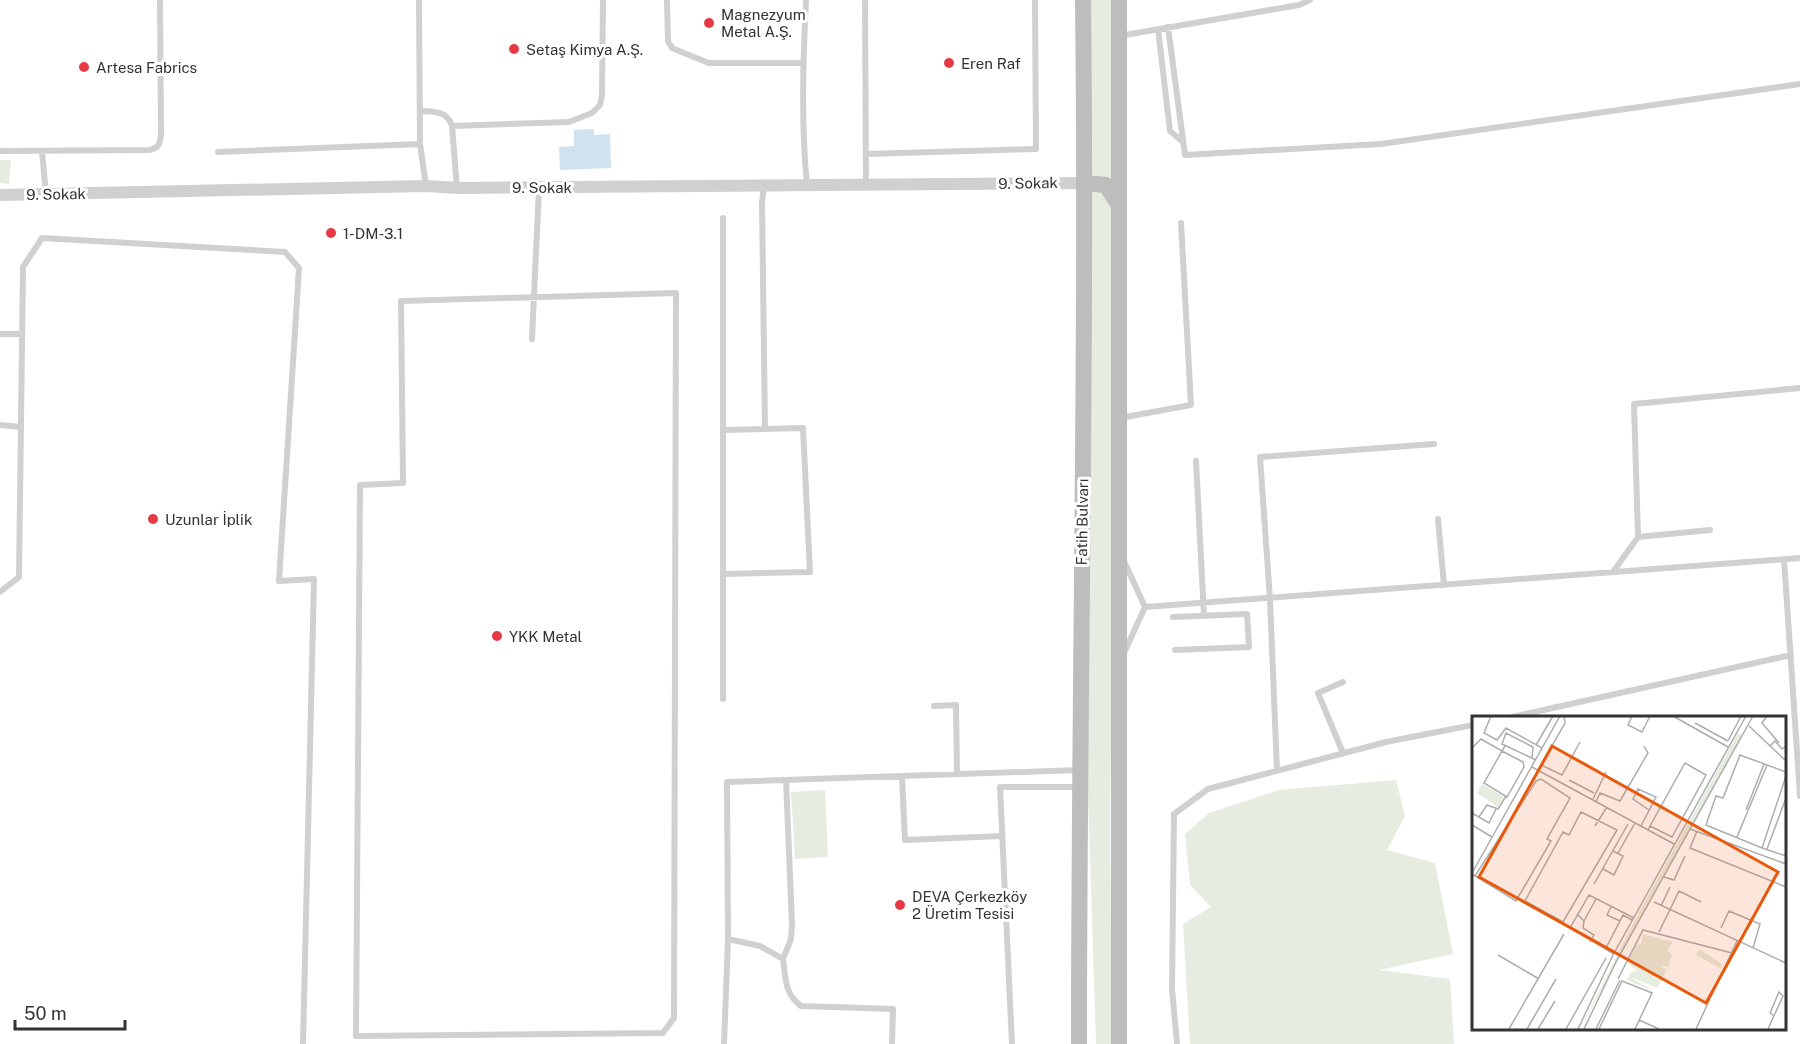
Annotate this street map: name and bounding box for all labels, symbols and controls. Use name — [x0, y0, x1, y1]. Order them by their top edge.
place label: Magnezyum Metal A.Ş. — [721, 6, 806, 40]
marker: Magnezyum Metal A.Ş. — [702, 16, 716, 30]
place label: Setaş Kimya A.Ş. — [526, 41, 643, 58]
marker: Setaş Kimya A.Ş. — [507, 42, 521, 56]
place label: Eren Raf — [961, 55, 1021, 72]
marker: Eren Raf — [942, 56, 956, 70]
place label: Artesa Fabrics — [96, 59, 197, 76]
marker: Artesa Fabrics — [77, 60, 91, 74]
street label: 9. Sokak — [998, 174, 1058, 192]
street label: 9. Sokak — [512, 179, 572, 196]
street label: 9. Sokak — [26, 185, 86, 203]
place label: 1-DM-3.1 — [343, 225, 403, 242]
marker: 1-DM-3.1 — [324, 226, 338, 240]
street label: Fatih Bulvarı — [1073, 478, 1091, 566]
place label: Uzunlar İplik — [165, 510, 252, 528]
marker: Uzunlar İplik — [146, 512, 160, 526]
place label: YKK Metal — [509, 628, 582, 645]
marker: YKK Metal — [490, 629, 504, 643]
inset map — [1472, 716, 1785, 1029]
place label: DEVA Çerkezköy 2 Üretim Tesisi — [912, 888, 1027, 922]
marker: DEVA Çerkezköy 2 Üretim Tesisi — [893, 898, 907, 912]
scale bar — [15, 993, 124, 1031]
text: 50 m — [24, 1003, 67, 1024]

